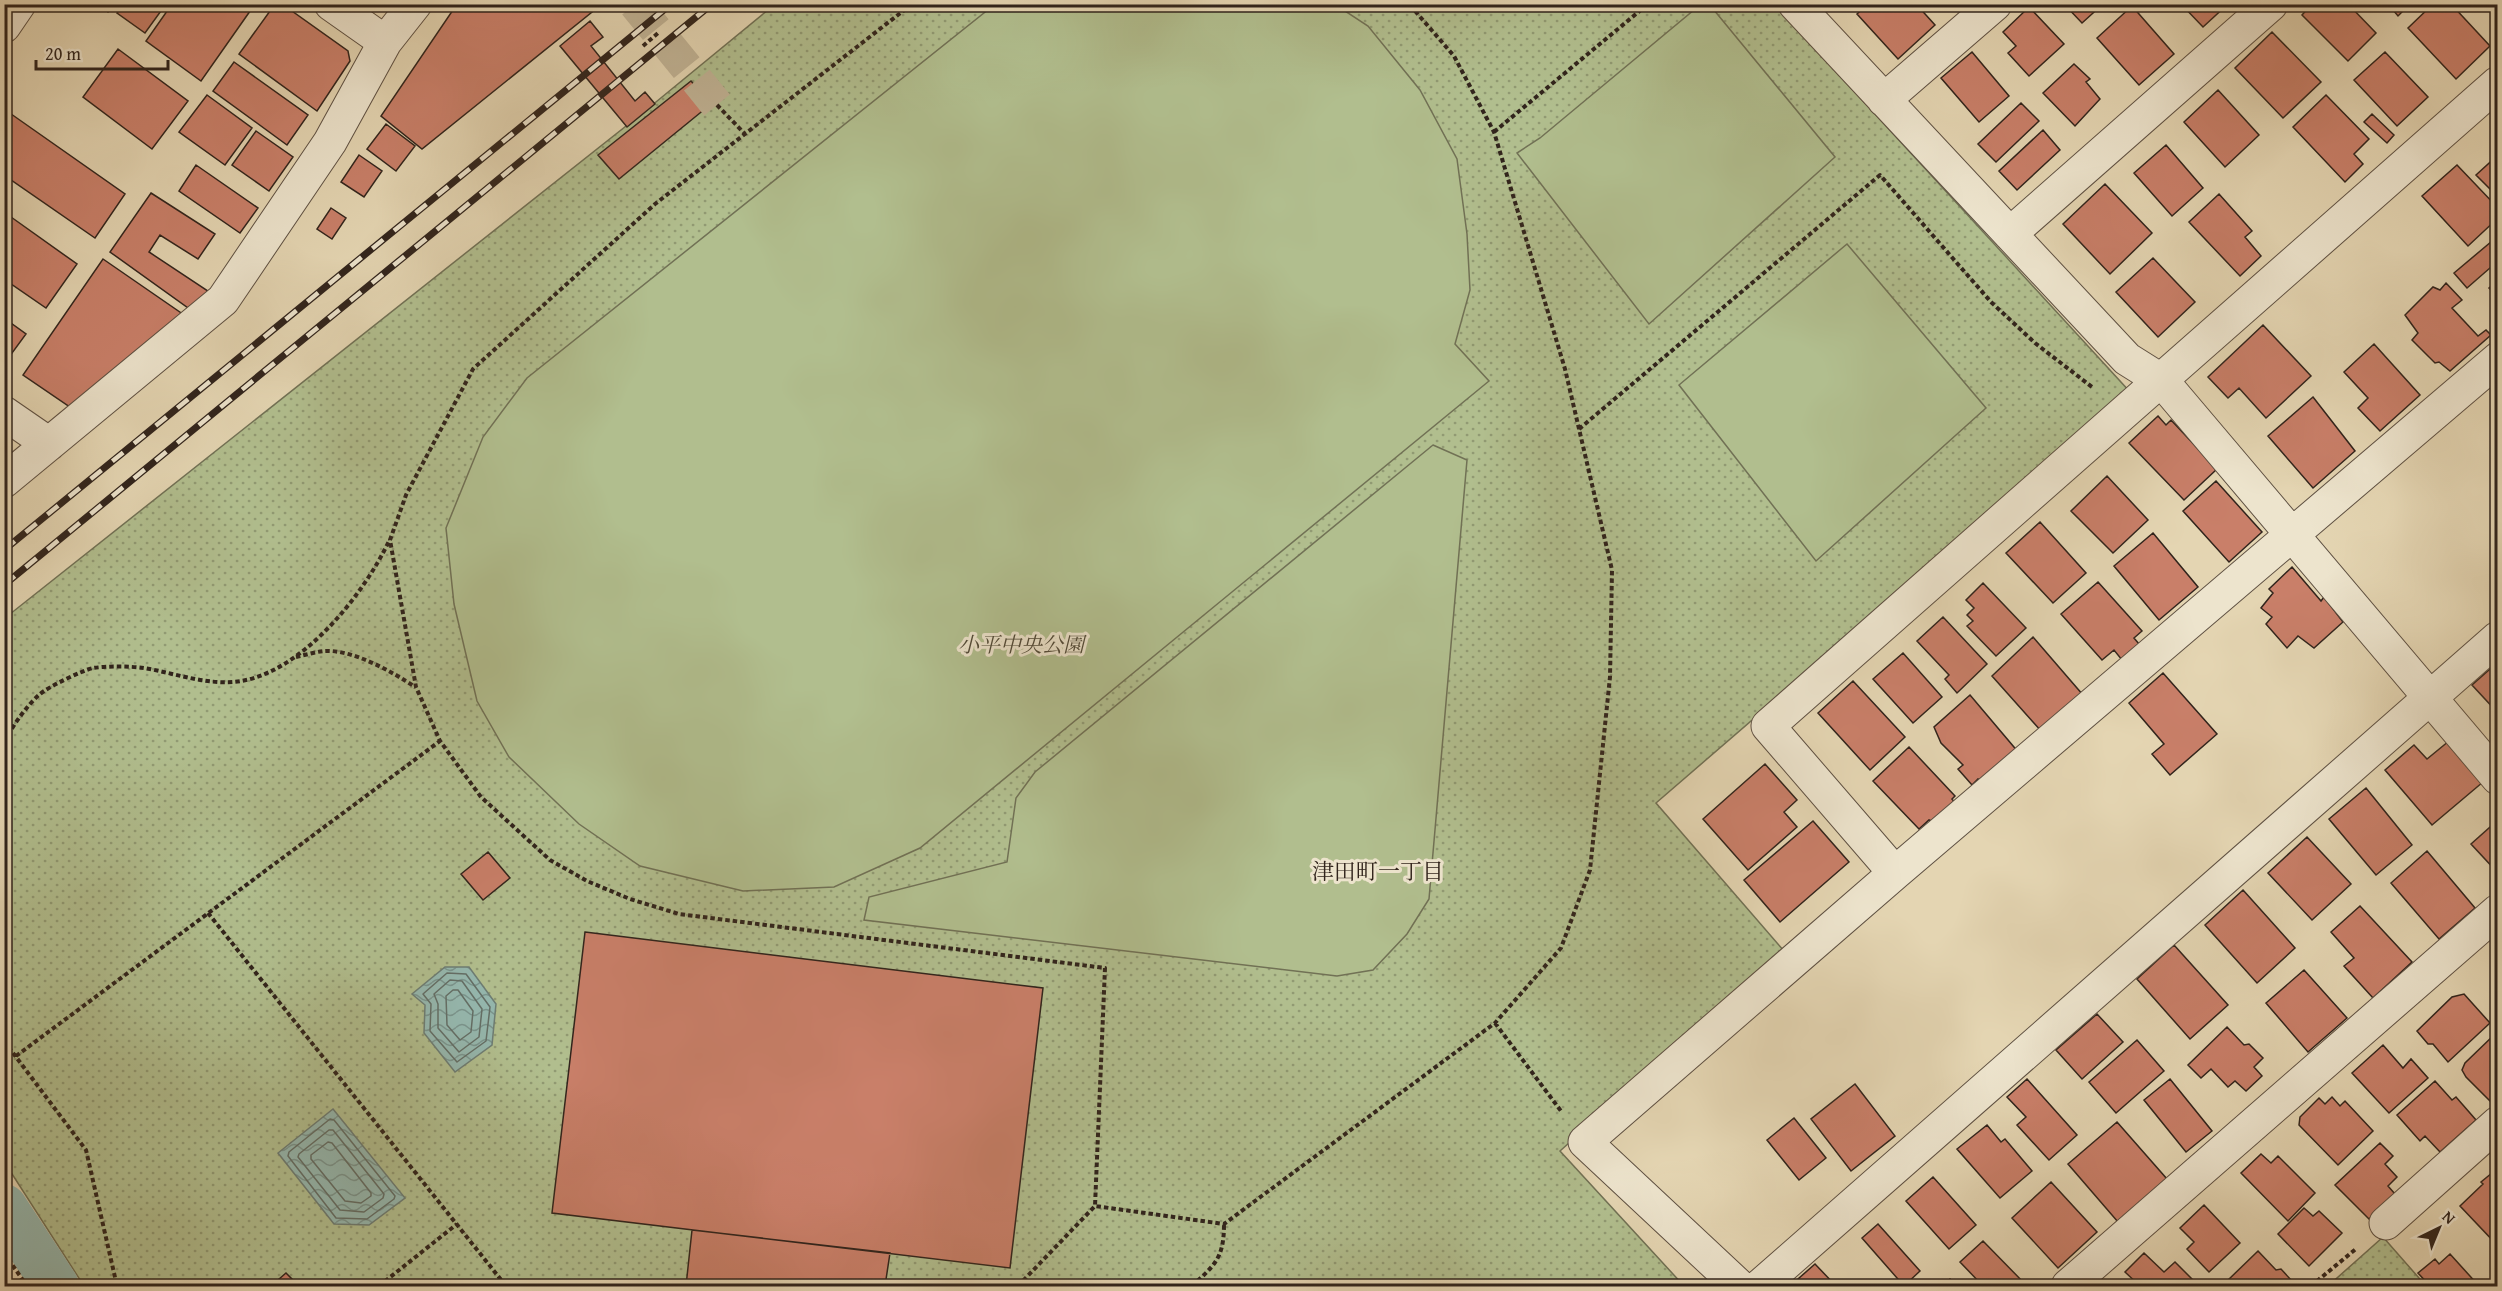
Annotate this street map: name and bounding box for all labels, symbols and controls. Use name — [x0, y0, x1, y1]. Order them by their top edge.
scale bar — [36, 33, 168, 71]
text: 20 m — [45, 40, 81, 67]
park label: 小平中央公園 — [958, 629, 1087, 660]
district label: 津田町一丁目 — [1312, 855, 1444, 887]
north arrow — [2409, 1198, 2469, 1258]
text: N — [2437, 1205, 2462, 1230]

